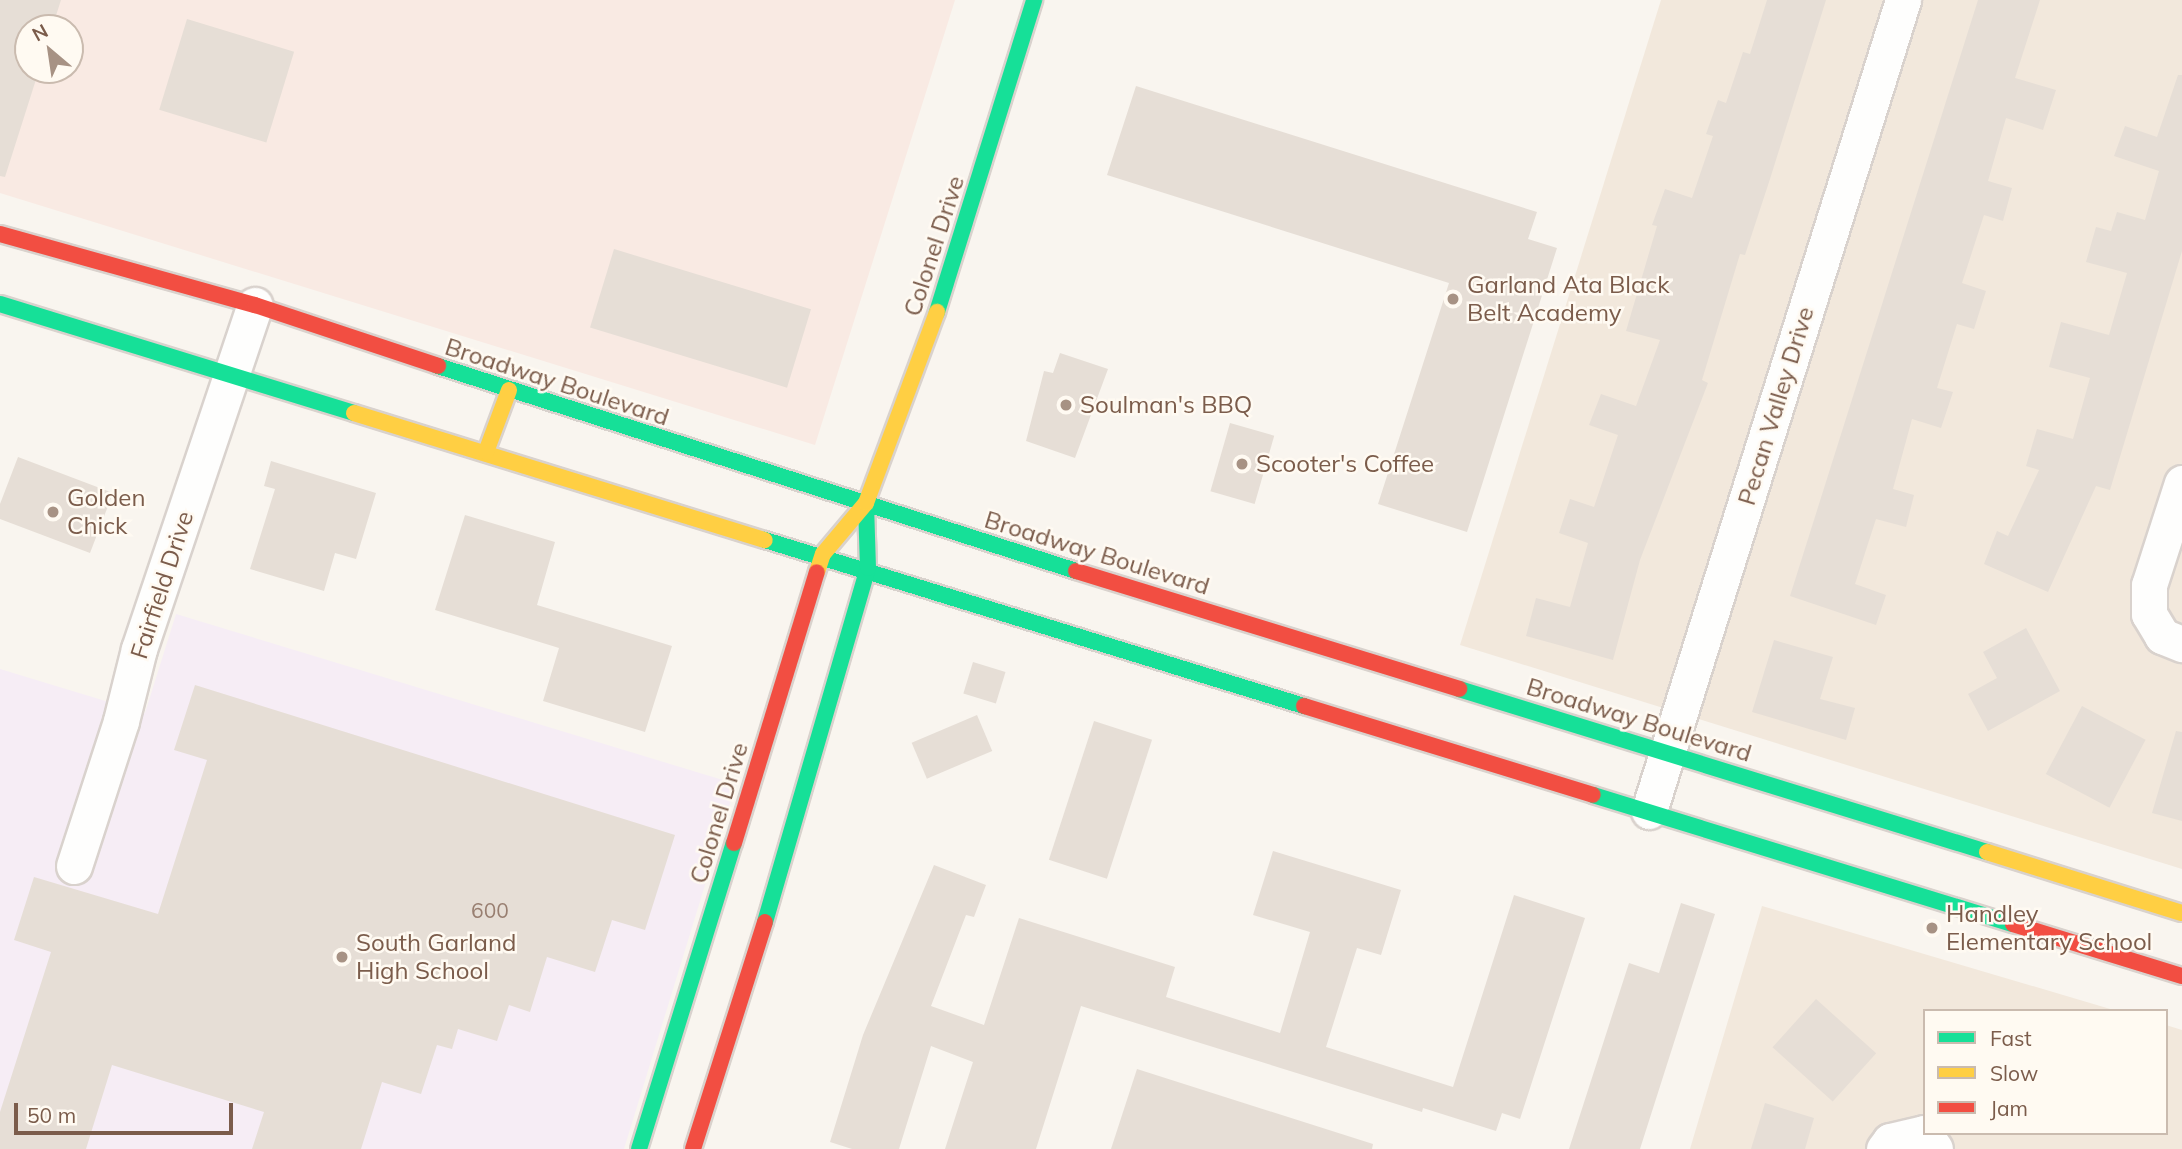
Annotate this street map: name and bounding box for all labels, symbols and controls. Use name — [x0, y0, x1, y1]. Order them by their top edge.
north arrow — [14, 14, 84, 84]
text: N — [28, 18, 52, 46]
street label: Colonel Drive — [898, 172, 970, 320]
place label: Garland Ata Black Belt Academy — [1467, 271, 1670, 327]
marker: Garland Ata Black Belt Academy — [1445, 291, 1461, 307]
street label: Pecan Valley Drive — [1732, 303, 1820, 509]
street label: Broadway Boulevard — [441, 332, 673, 432]
place label: Soulman's BBQ — [1080, 391, 1252, 419]
marker: Soulman's BBQ — [1058, 397, 1074, 413]
place label: Scooter's Coffee — [1256, 450, 1434, 478]
marker: Scooter's Coffee — [1234, 456, 1250, 472]
place label: Golden Chick — [67, 484, 145, 540]
marker: Golden Chick — [45, 504, 61, 520]
street label: Broadway Boulevard — [981, 505, 1213, 601]
street label: Fairfield Drive — [125, 507, 199, 663]
street label: Broadway Boulevard — [1523, 672, 1755, 768]
street label: Colonel Drive — [684, 739, 754, 887]
house number: 600 — [471, 897, 509, 923]
place label: Handley Elementary School — [1946, 900, 2152, 956]
marker: Handley Elementary School — [1924, 920, 1940, 936]
place label: South Garland High School — [356, 929, 516, 985]
marker: South Garland High School — [334, 949, 350, 965]
legend — [1923, 1009, 2168, 1135]
text: Fast — [1990, 1025, 2032, 1051]
text: Slow — [1990, 1060, 2038, 1086]
scale bar — [18, 1090, 236, 1134]
text: Jam — [1990, 1095, 2028, 1121]
text: 50 m — [27, 1102, 76, 1128]

